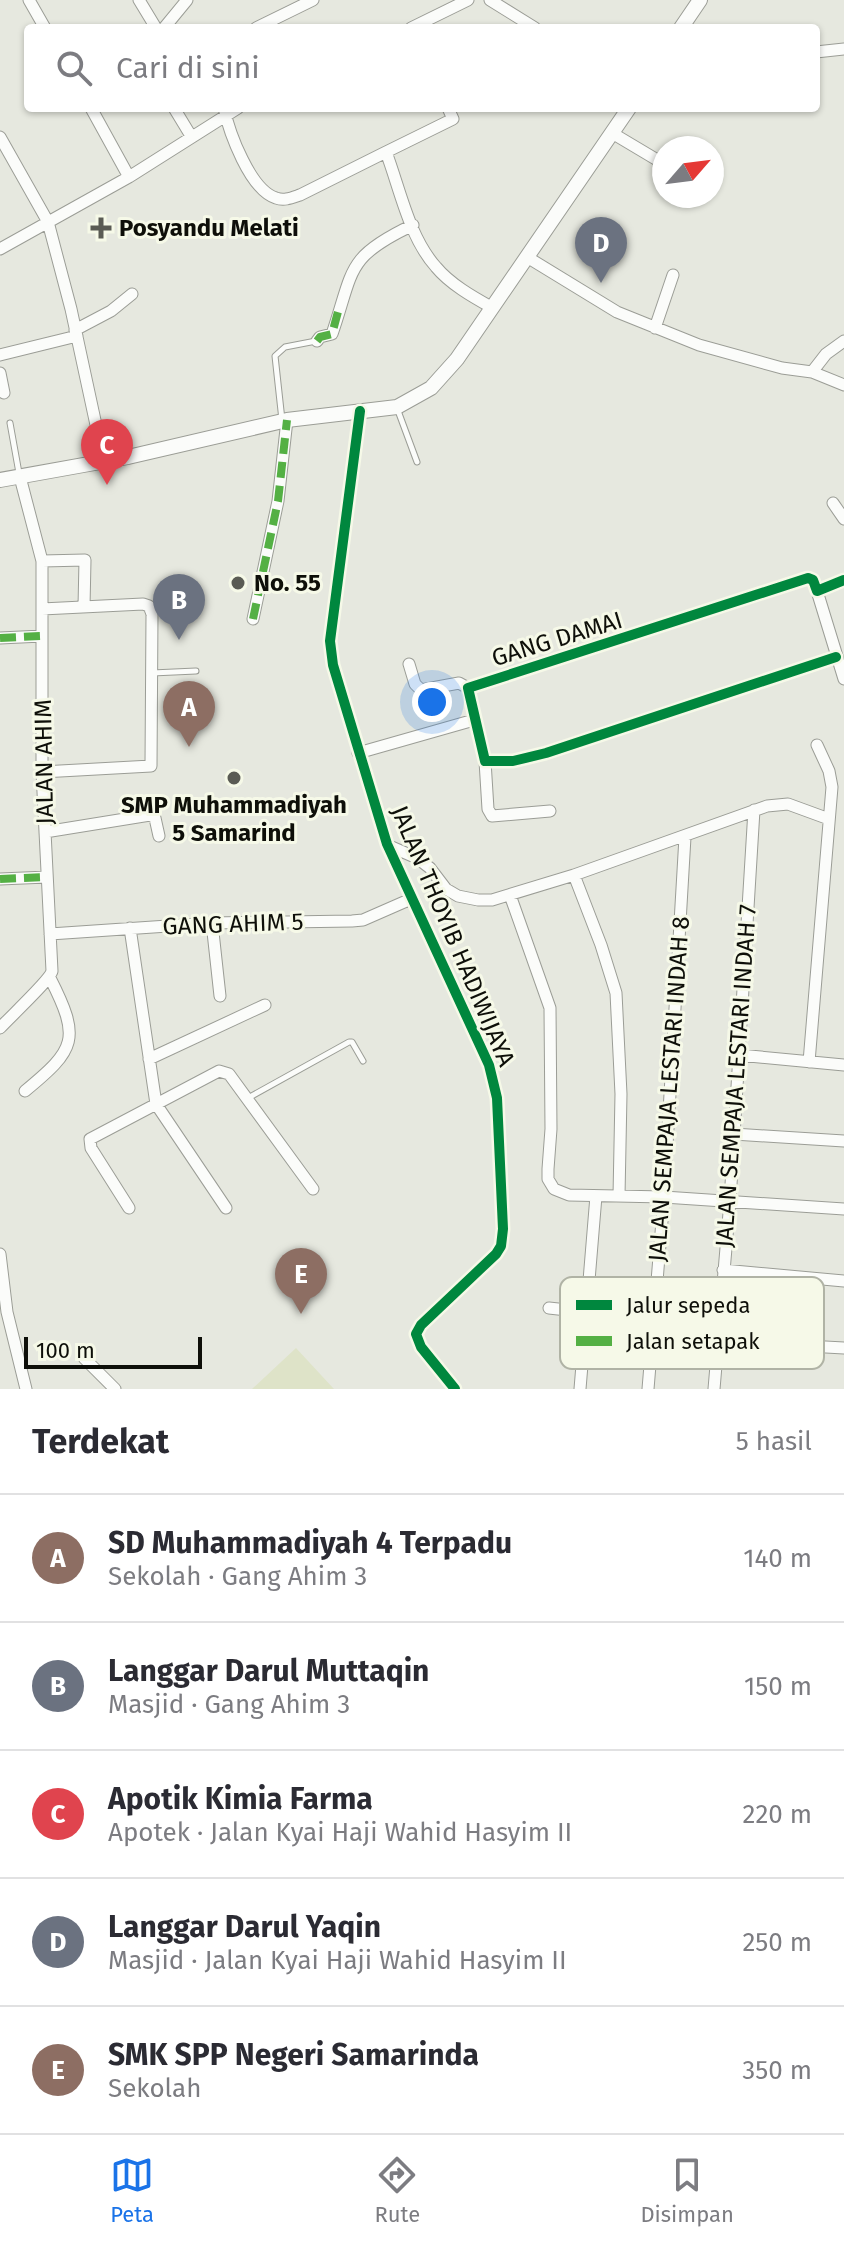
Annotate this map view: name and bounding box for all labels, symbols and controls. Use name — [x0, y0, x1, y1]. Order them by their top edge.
search box — [24, 24, 820, 112]
icon: search — [52, 46, 96, 90]
text: Cari di sini — [116, 50, 260, 86]
north arrow — [652, 136, 724, 208]
place label: Posyandu Melati — [119, 214, 299, 242]
marker: Posyandu Melati — [90, 217, 112, 239]
pin: D — [575, 217, 627, 283]
pin: C — [81, 419, 133, 485]
place label: No. 55 — [254, 569, 321, 597]
pin: B — [153, 574, 205, 640]
marker: No. 55 — [229, 574, 247, 592]
street label: GANG DAMAI — [488, 606, 626, 672]
pin: A — [163, 681, 215, 747]
your location — [412, 682, 452, 722]
street label: JALAN AHIM — [29, 699, 59, 825]
marker: SMP Muhammadiyah 5 Samarind — [225, 769, 243, 787]
place label: SMP Muhammadiyah 5 Samarind — [121, 791, 347, 847]
street label: JALAN THOYIB HADIWIJAYA — [385, 801, 521, 1071]
street label: JALAN SEMPAJA LESTARI INDAH 7 — [710, 904, 762, 1248]
street label: GANG AHIM 5 — [162, 908, 304, 940]
street label: JALAN SEMPAJA LESTARI INDAH 8 — [643, 915, 695, 1263]
pin: E — [275, 1248, 327, 1314]
legend — [560, 1277, 824, 1369]
text: Jalur sepeda — [626, 1292, 750, 1319]
text: Jalan setapak — [626, 1328, 760, 1355]
scale bar — [24, 1333, 202, 1369]
text: 100 m — [36, 1337, 95, 1364]
text: Terdekat — [32, 1421, 169, 1462]
text: 5 hasil — [736, 1426, 812, 1457]
text: SD Muhammadiyah 4 Terpadu — [108, 1525, 512, 1561]
text: A — [50, 1543, 66, 1574]
text: 140 m — [743, 1543, 812, 1574]
text: Sekolah · Gang Ahim 3 — [108, 1561, 367, 1592]
text: Langgar Darul Muttaqin — [108, 1653, 429, 1689]
text: B — [50, 1671, 66, 1702]
text: 150 m — [744, 1671, 812, 1702]
text: Masjid · Gang Ahim 3 — [108, 1689, 350, 1720]
text: Apotik Kimia Farma — [108, 1781, 373, 1817]
text: C — [51, 1799, 65, 1830]
text: 220 m — [743, 1799, 812, 1830]
text: Apotek · Jalan Kyai Haji Wahid Hasyim II — [108, 1817, 572, 1848]
text: Langgar Darul Yaqin — [108, 1909, 381, 1945]
text: D — [50, 1927, 66, 1958]
text: 250 m — [742, 1927, 812, 1958]
text: Masjid · Jalan Kyai Haji Wahid Hasyim II — [108, 1945, 567, 1976]
text: SMK SPP Negeri Samarinda — [108, 2037, 479, 2073]
text: E — [51, 2055, 65, 2086]
text: 350 m — [742, 2055, 812, 2086]
text: Sekolah — [108, 2073, 201, 2104]
tab: Peta — [110, 2153, 154, 2228]
tab: Rute — [374, 2153, 420, 2228]
tab: Disimpan — [640, 2153, 734, 2228]

